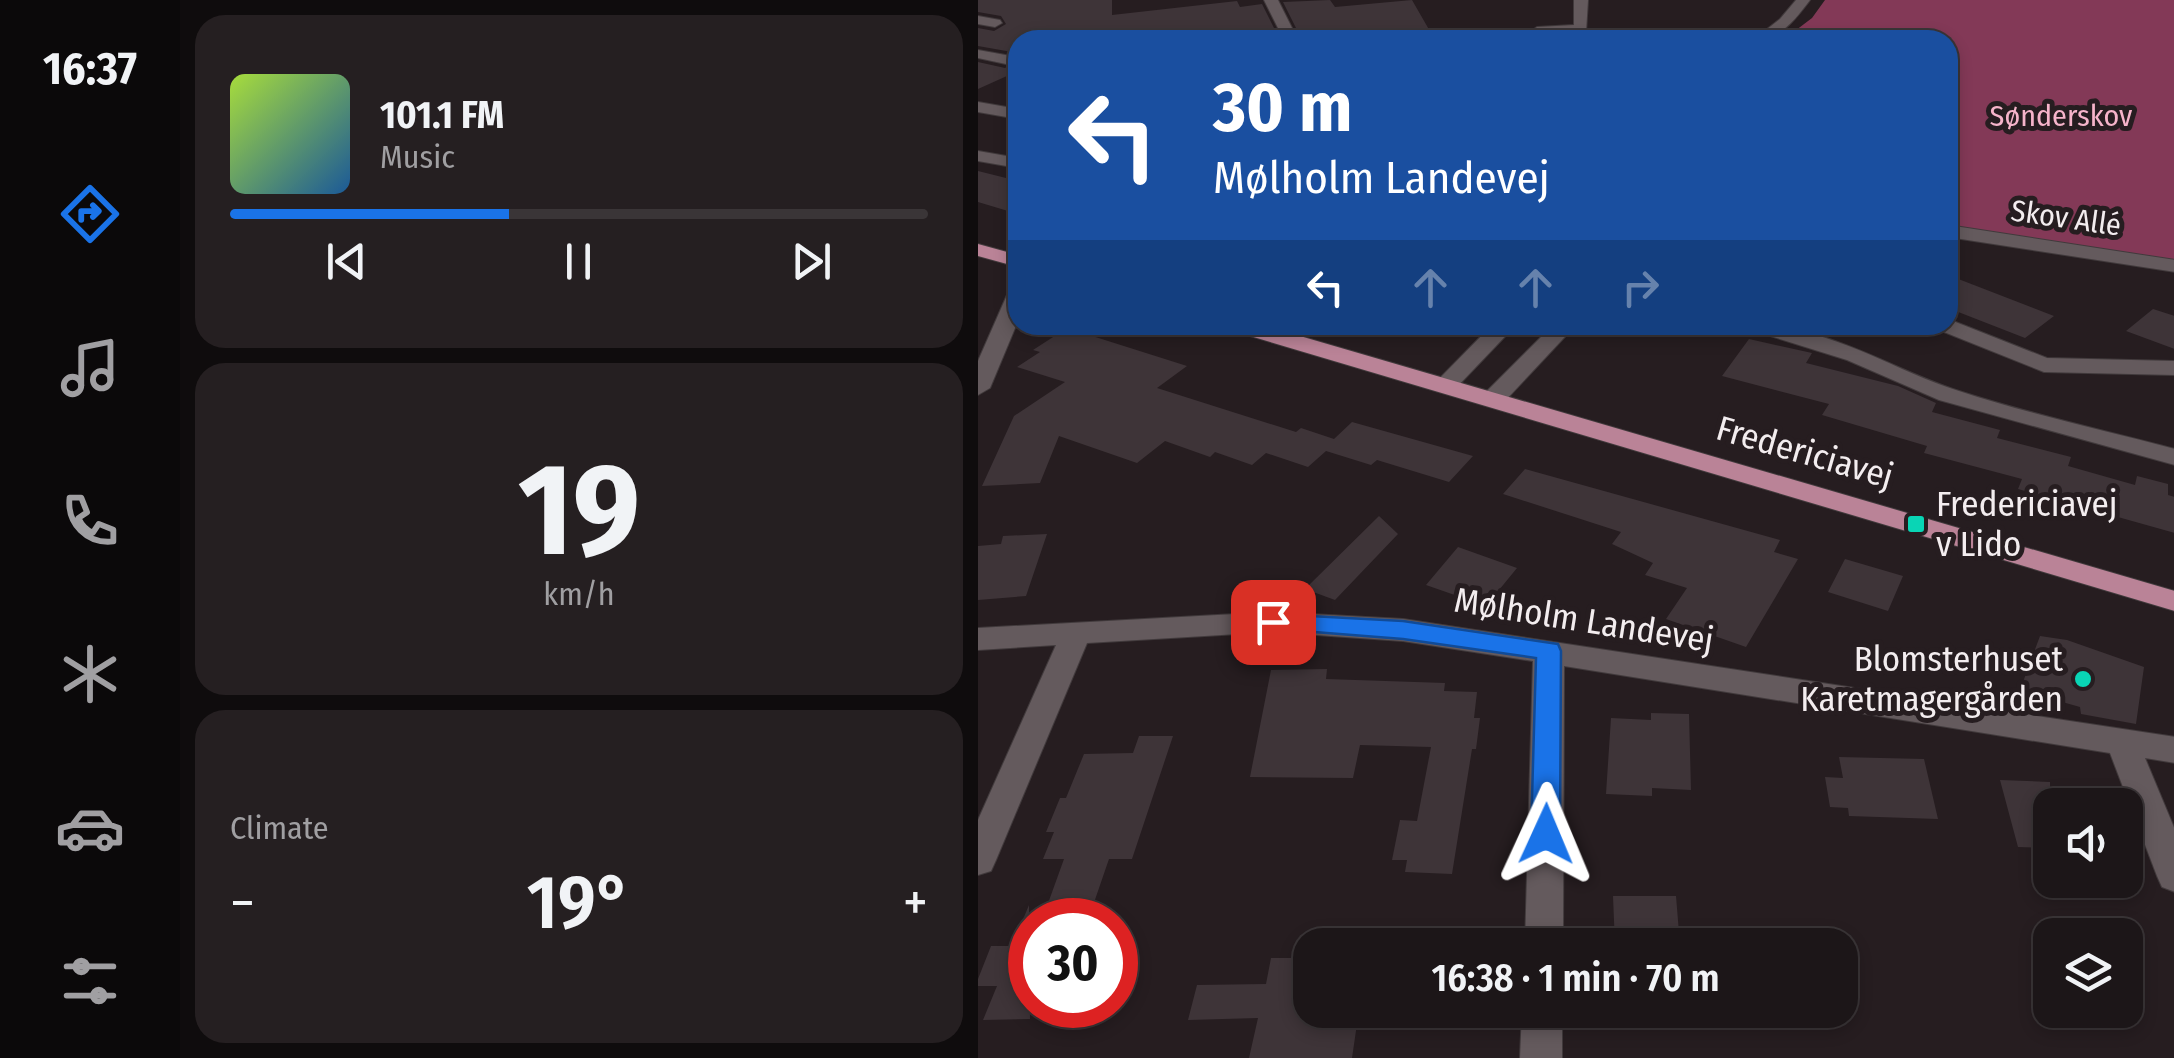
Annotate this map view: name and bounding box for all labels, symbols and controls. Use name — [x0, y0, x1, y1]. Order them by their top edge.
text: 16:37 — [43, 42, 137, 96]
text: 30 m — [1213, 66, 1352, 150]
icon: left — [1048, 70, 1178, 200]
text: 101.1 FM — [380, 92, 504, 138]
park label: Sønderskov — [1990, 98, 2133, 134]
text: Music — [380, 138, 455, 176]
text: Mølholm Landevej — [1213, 151, 1550, 205]
icon: directions — [55, 179, 125, 249]
street label: Skov Allé — [2009, 192, 2123, 244]
icon: previous — [319, 234, 374, 289]
icon: pause — [551, 234, 606, 289]
icon: next — [784, 234, 839, 289]
icon: left — [1298, 260, 1353, 315]
icon: ahead — [1403, 260, 1458, 315]
icon: ahead — [1508, 260, 1563, 315]
icon: right — [1613, 260, 1668, 315]
icon: music — [55, 333, 125, 403]
street label: Fredericiavej — [1712, 407, 1898, 497]
text: 19 — [518, 432, 640, 588]
place label: Fredericiavej v Lido — [1936, 483, 2118, 565]
icon: phone — [55, 486, 125, 556]
marker: Fredericiavej v Lido — [1905, 513, 1927, 535]
text: km/h — [543, 575, 615, 613]
street label: Mølholm Landevej — [1451, 579, 1717, 661]
pin — [1231, 580, 1316, 665]
icon: arrive — [1246, 595, 1301, 650]
place label: Blomsterhuset Karetmagergården — [1800, 638, 2064, 720]
icon: climate — [55, 639, 125, 709]
marker: Blomsterhuset Karetmagergården — [2072, 668, 2094, 690]
position arrow — [1494, 782, 1598, 886]
map controls — [2033, 788, 2143, 1028]
button: sound — [2033, 788, 2143, 898]
icon: car — [55, 793, 125, 863]
text: Climate — [230, 809, 329, 847]
text: 19° — [527, 858, 631, 948]
text: − — [230, 870, 255, 936]
text: + — [903, 870, 928, 936]
speed limit sign: 30 — [1008, 898, 1138, 1028]
button: layers — [2033, 918, 2143, 1028]
icon: filters — [55, 946, 125, 1016]
text: 16:38 · 1 min · 70 m — [1431, 955, 1720, 1001]

